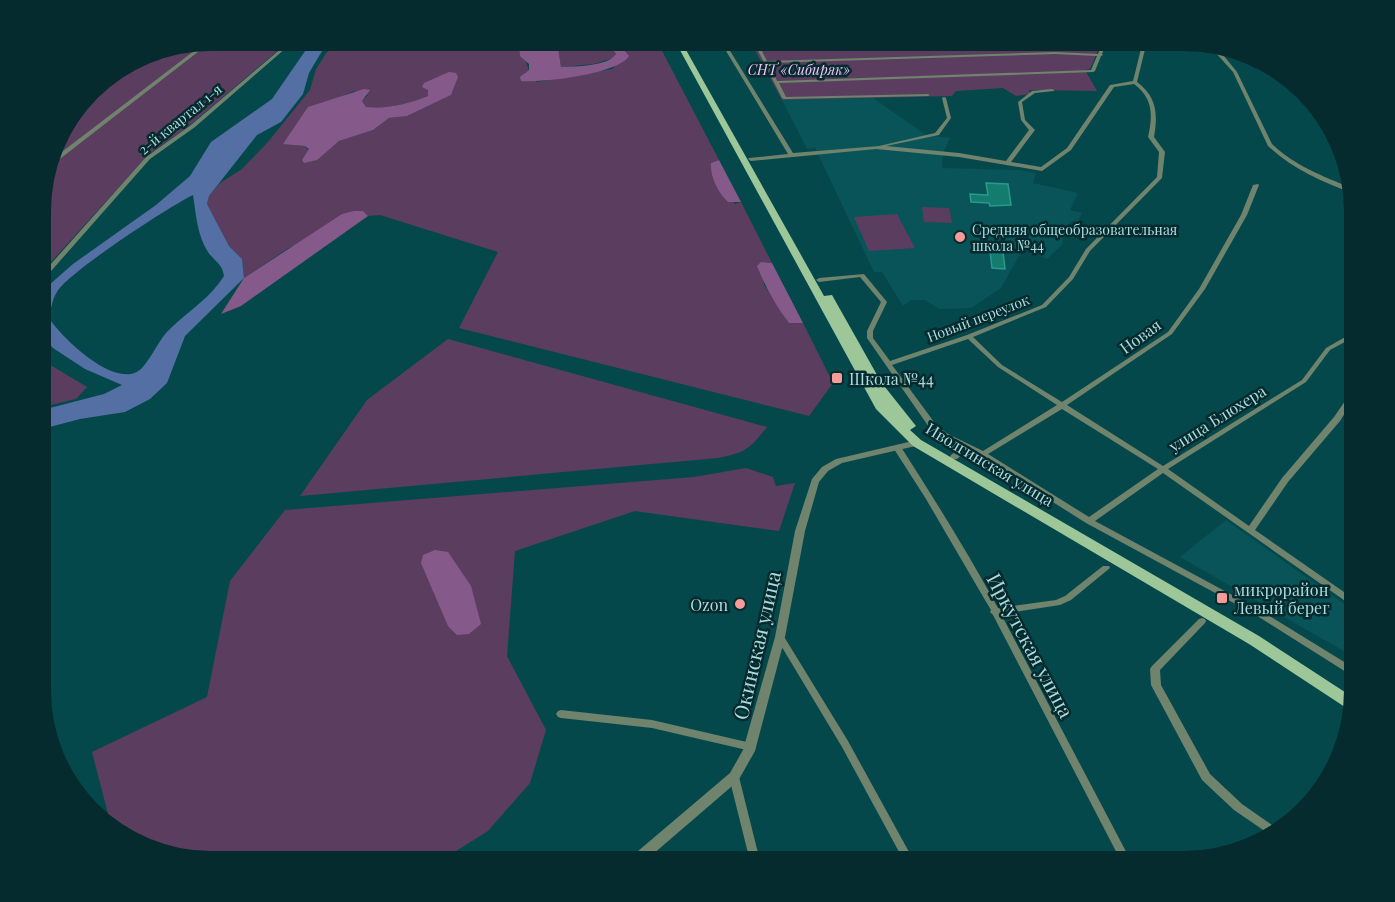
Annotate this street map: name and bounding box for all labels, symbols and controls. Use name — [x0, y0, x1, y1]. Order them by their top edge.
park label: СНТ «Сибиряк» — [748, 60, 850, 79]
street label: 2-й квартал 1-я — [134, 79, 226, 159]
place label: Средняя общеобразовательная школа №44 — [972, 220, 1178, 255]
marker: Средняя общеобразовательная школа №44 — [953, 230, 967, 244]
street label: Новый переулок — [924, 290, 1032, 346]
street label: Новая — [1115, 314, 1165, 358]
place label: Школа №44 — [849, 368, 934, 389]
marker: Школа №44 — [830, 371, 844, 385]
street label: улица Блюхера — [1164, 380, 1270, 457]
street label: Иволгинская улица — [922, 417, 1058, 511]
street label: Окинская улица — [726, 568, 786, 722]
street label: Иркутская улица — [981, 568, 1081, 722]
place label: микрорайон Левый берег — [1233, 579, 1330, 618]
marker: микрорайон Левый берег — [1215, 591, 1229, 605]
place label: Ozon — [690, 594, 728, 615]
marker: Ozon — [733, 597, 747, 611]

